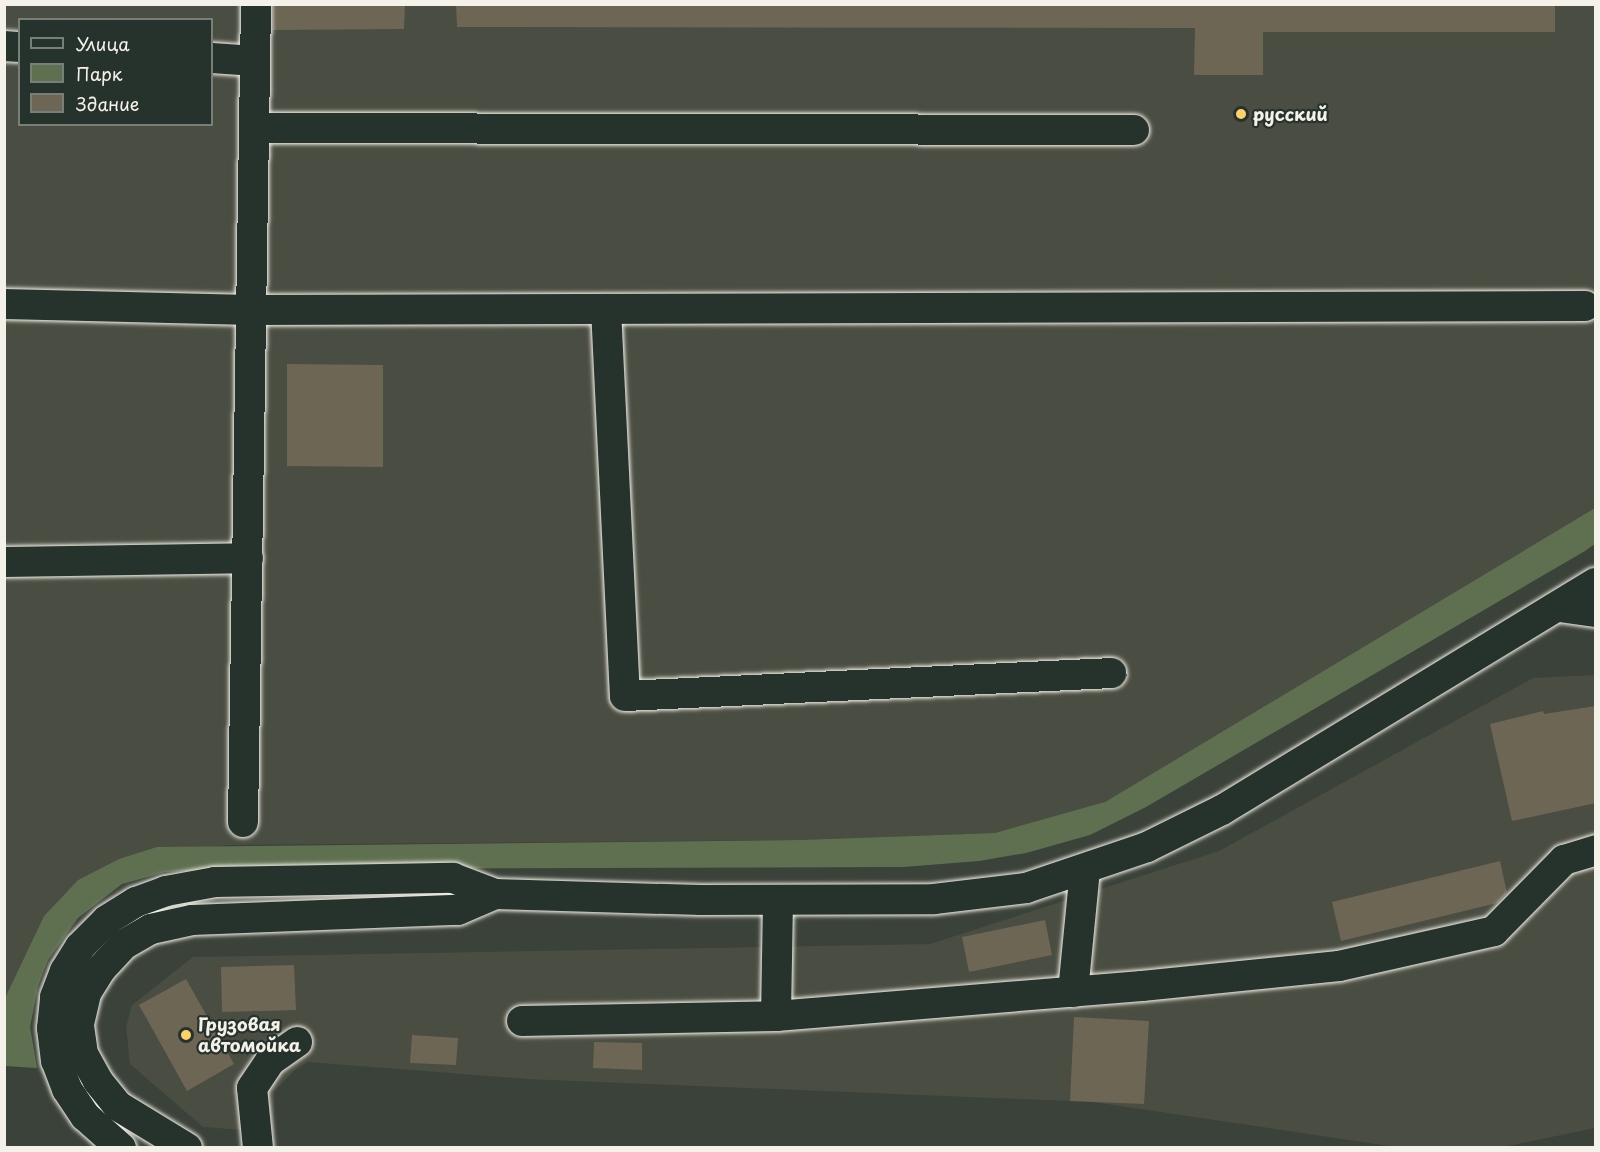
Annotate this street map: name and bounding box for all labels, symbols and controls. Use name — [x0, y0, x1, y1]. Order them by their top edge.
legend — [18, 18, 213, 126]
text: Улица — [76, 30, 130, 57]
text: Парк — [76, 60, 122, 87]
text: Здание — [76, 90, 139, 117]
place label: русский — [1253, 103, 1328, 125]
marker: русский — [1234, 107, 1248, 121]
place label: Грузовая автомойка — [198, 1014, 301, 1056]
marker: Грузовая автомойка — [179, 1028, 193, 1042]

